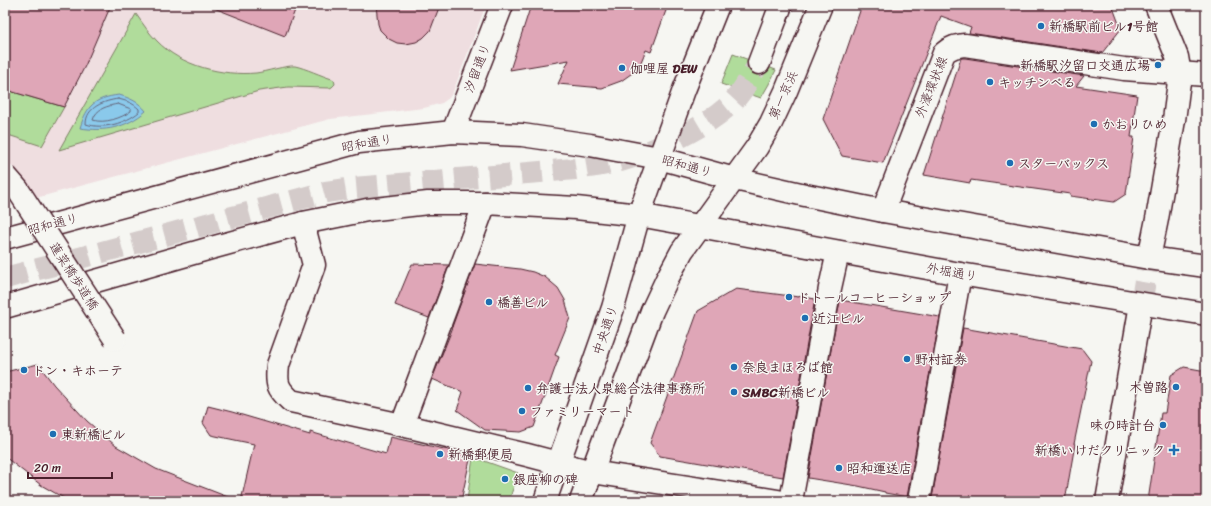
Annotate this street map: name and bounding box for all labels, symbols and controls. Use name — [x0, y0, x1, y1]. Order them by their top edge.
place label: 新橋駅前ビル1号館 — [1049, 15, 1158, 38]
marker: 新橋駅前ビル1号館 — [1036, 21, 1046, 31]
street label: 汐留通り — [457, 40, 497, 96]
street label: 外濠環状線 — [908, 52, 954, 121]
place label: 新橋駅汐留口交通広場 — [1020, 54, 1150, 77]
place label: 伽哩屋 DEW — [630, 57, 698, 80]
marker: 新橋駅汐留口交通広場 — [1153, 60, 1163, 70]
marker: 伽哩屋 DEW — [617, 63, 627, 73]
street label: 第一京浜 — [762, 67, 804, 123]
place label: キッチンべる — [998, 71, 1076, 94]
marker: キッチンべる — [985, 77, 995, 87]
place label: かおりひめ — [1102, 113, 1167, 136]
marker: かおりひめ — [1089, 119, 1099, 129]
street label: 昭和通り — [339, 127, 395, 159]
street label: 昭和通り — [659, 148, 715, 184]
place label: スターバックス — [1018, 152, 1109, 175]
marker: スターバックス — [1005, 158, 1015, 168]
street label: 昭和通り — [25, 206, 81, 242]
street label: 蓮菜橋歩道橋 — [43, 237, 105, 315]
street label: 外堀通り — [924, 256, 980, 288]
place label: ドトールコーヒーショップ — [797, 286, 951, 309]
place label: 橋善ビル — [497, 291, 549, 314]
marker: ドトールコーヒーショップ — [784, 292, 794, 302]
marker: 橋善ビル — [484, 297, 494, 307]
street label: 中央通り — [586, 302, 624, 358]
place label: 近江ビル — [813, 307, 865, 330]
marker: 近江ビル — [800, 313, 810, 323]
place label: 野村証券 — [915, 348, 967, 371]
marker: 野村証券 — [902, 354, 912, 364]
place label: 奈良まほろば館 — [742, 356, 833, 379]
place label: ドン・キホーテ — [32, 359, 123, 382]
marker: 奈良まほろば館 — [729, 362, 739, 372]
marker: ドン・キホーテ — [19, 365, 29, 375]
place label: 木曽路 — [1129, 376, 1168, 399]
place label: 弁護士法人泉総合法律事務所 — [536, 377, 705, 400]
place label: SMBC新橋ビル — [741, 381, 829, 404]
marker: 木曽路 — [1171, 382, 1181, 392]
marker: 弁護士法人泉総合法律事務所 — [523, 383, 533, 393]
marker: SMBC新橋ビル — [729, 387, 739, 397]
place label: ファミリーマート — [530, 400, 635, 423]
marker: ファミリーマート — [517, 406, 527, 416]
place label: 味の時計台 — [1090, 414, 1155, 437]
marker: 味の時計台 — [1158, 420, 1168, 430]
place label: 東新橋ビル — [61, 423, 126, 446]
marker: 東新橋ビル — [48, 429, 58, 439]
place label: 新橋いけだクリニック — [1035, 439, 1165, 462]
place label: 新橋郵便局 — [448, 443, 513, 466]
marker: 新橋いけだクリニック — [1168, 444, 1180, 456]
marker: 新橋郵便局 — [435, 449, 445, 459]
scale bar — [28, 454, 112, 480]
text: 20 m — [34, 457, 61, 479]
place label: 昭和運送店 — [847, 457, 912, 480]
marker: 昭和運送店 — [834, 463, 844, 473]
place label: 銀座柳の碑 — [513, 468, 578, 491]
marker: 銀座柳の碑 — [500, 474, 510, 484]

